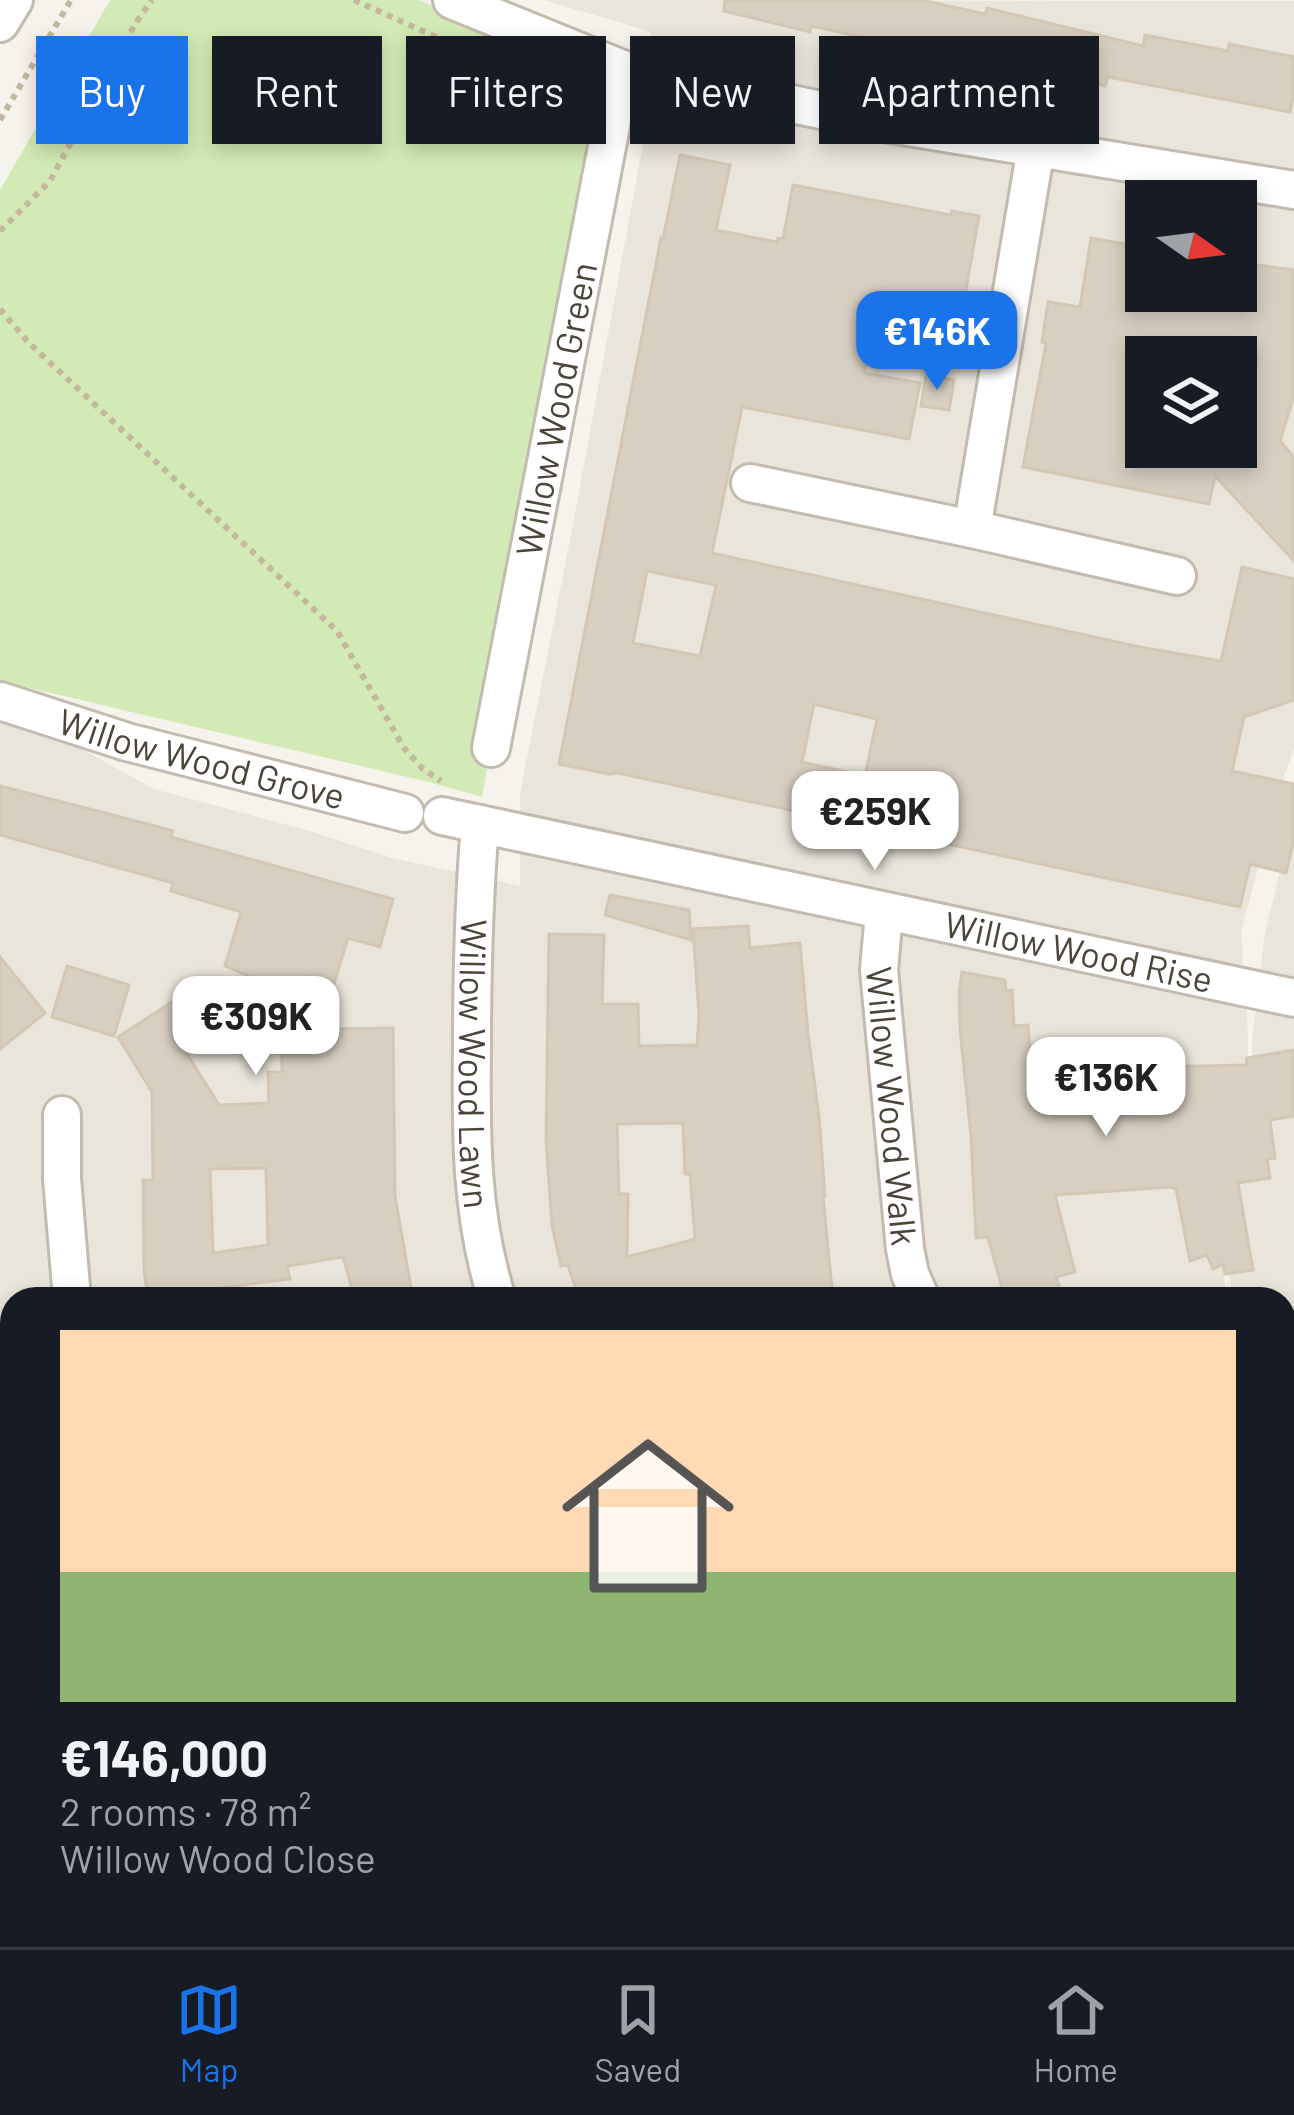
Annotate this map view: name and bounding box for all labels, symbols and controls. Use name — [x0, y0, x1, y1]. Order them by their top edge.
chip: Buy — [36, 36, 188, 144]
chip: Rent — [212, 36, 382, 144]
chip: Filters — [406, 36, 606, 144]
chip: New — [630, 36, 795, 144]
chip: Apartment — [819, 36, 1099, 144]
north arrow — [1125, 180, 1257, 312]
map controls — [1125, 180, 1257, 468]
street label: Willow Wood Green — [506, 258, 604, 559]
pin: €146K — [853, 291, 1021, 393]
text: €146K — [883, 306, 991, 353]
button: layers — [1125, 336, 1257, 468]
street label: Willow Wood Grove — [53, 698, 350, 817]
pin: €259K — [791, 771, 959, 873]
text: €259K — [819, 786, 931, 833]
street label: Willow Wood Rise — [941, 901, 1217, 1000]
street label: Willow Wood Lawn — [452, 918, 500, 1210]
street label: Willow Wood Walk — [859, 965, 928, 1247]
pin: €309K — [172, 976, 340, 1078]
text: €309K — [199, 991, 313, 1038]
pin: €136K — [1022, 1037, 1190, 1139]
text: €136K — [1054, 1052, 1158, 1099]
icon: home — [540, 1408, 756, 1624]
text: €146,000 — [60, 1726, 268, 1787]
text: 2 rooms · 78 m² — [60, 1787, 312, 1834]
text: Willow Wood Close — [60, 1834, 376, 1881]
tab: Map — [176, 1977, 242, 2089]
tab: Saved — [595, 1977, 681, 2089]
tab: Home — [1034, 1977, 1118, 2089]

